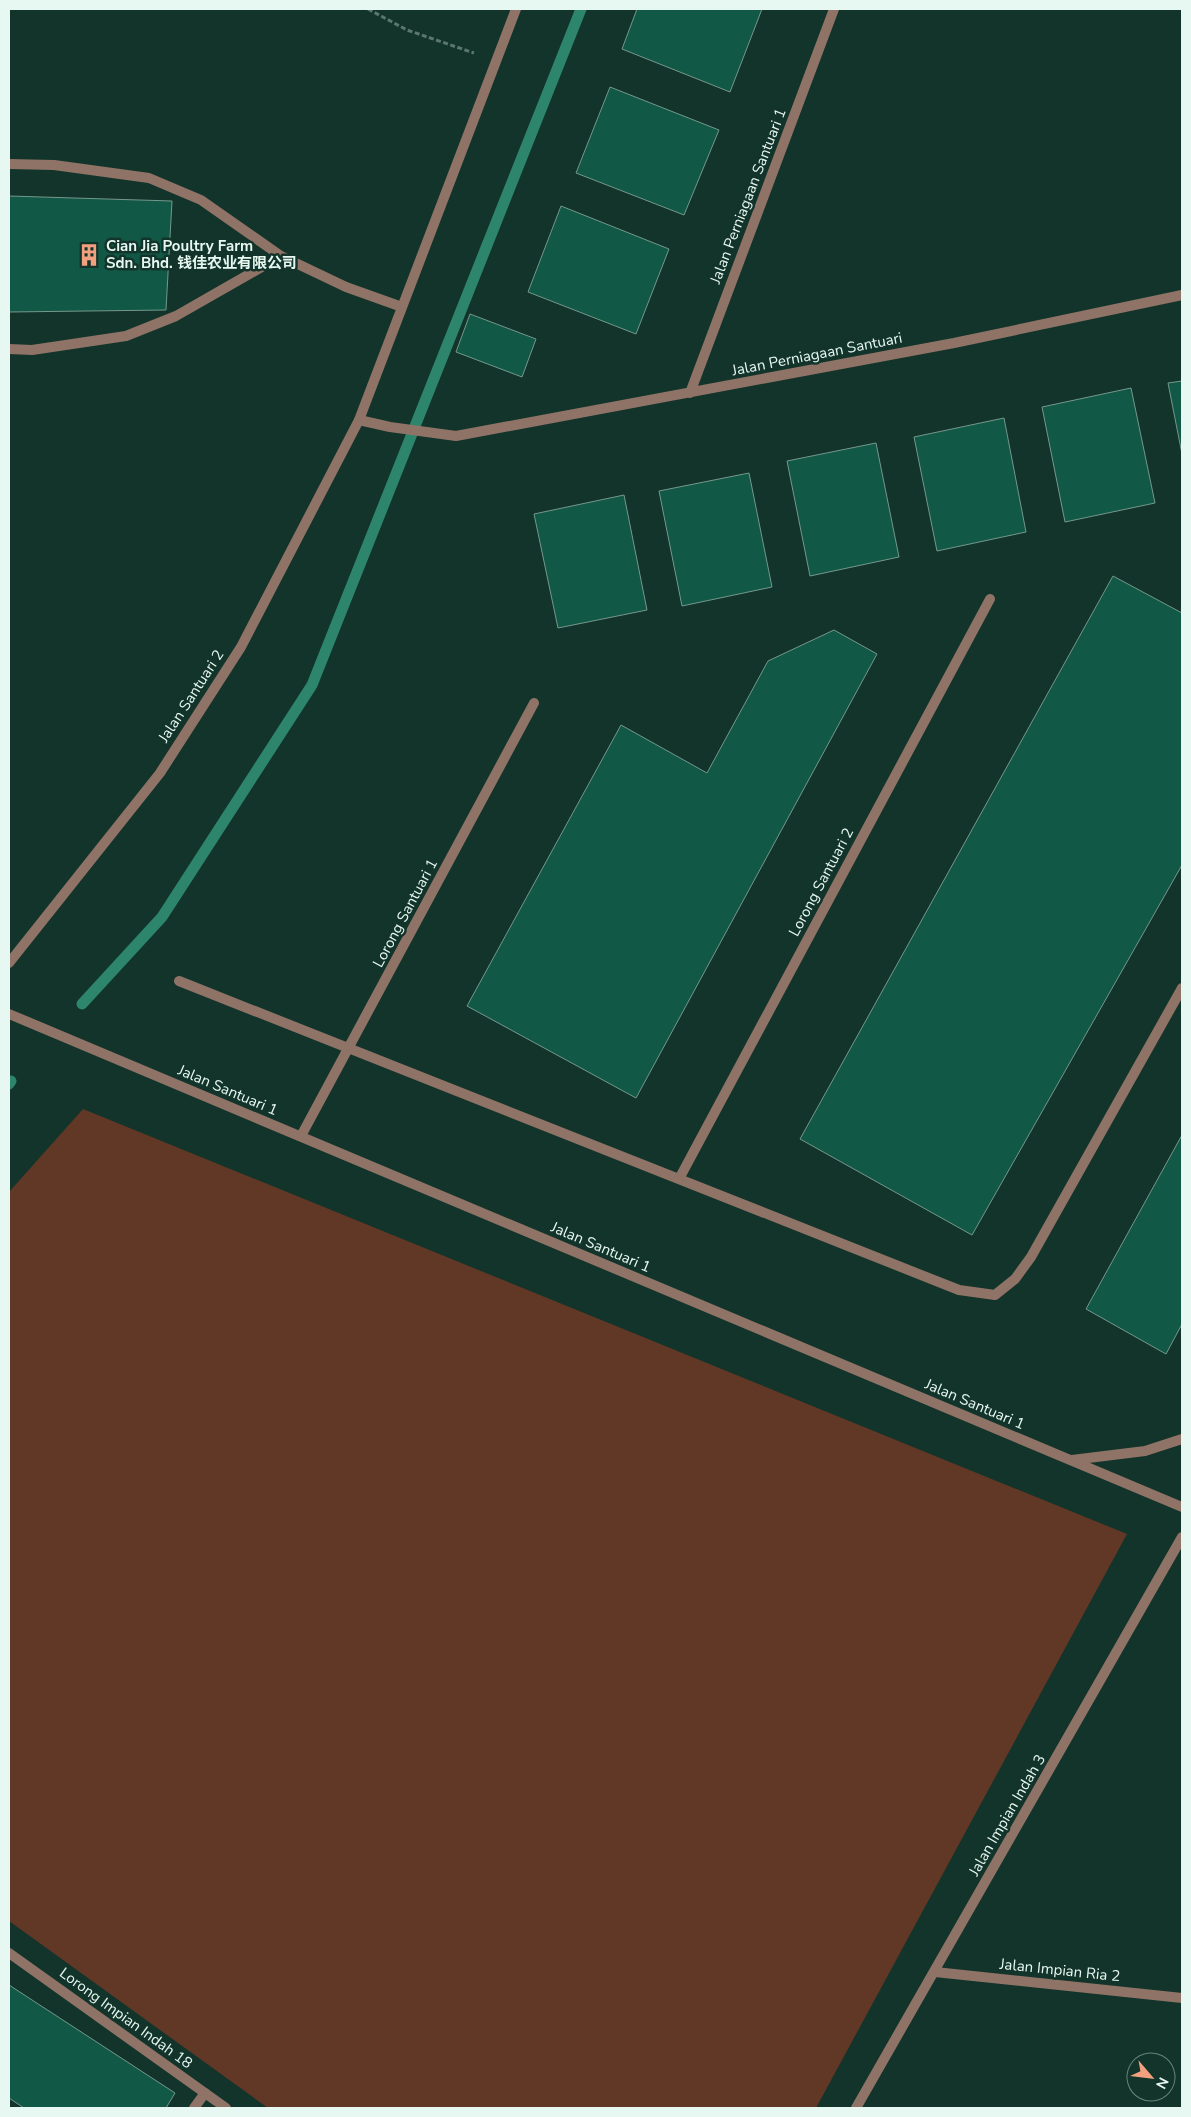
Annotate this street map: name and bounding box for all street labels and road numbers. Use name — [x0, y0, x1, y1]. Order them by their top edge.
street label: Jalan Perniagaan Santuari 1 — [705, 106, 791, 287]
street label: Jalan Perniagaan Santuari — [729, 328, 904, 381]
street label: Jalan Santuari 2 — [153, 646, 228, 747]
street label: Lorong Santuari 2 — [784, 824, 858, 940]
street label: Lorong Santuari 1 — [368, 855, 442, 971]
street label: Jalan Santuari 1 — [174, 1060, 281, 1120]
street label: Jalan Santuari 1 — [547, 1217, 654, 1277]
street label: Jalan Santuari 1 — [921, 1374, 1028, 1434]
street label: Jalan Impian Indah 3 — [964, 1751, 1050, 1880]
street label: Jalan Impian Ria 2 — [998, 1954, 1121, 1986]
street label: Lorong Impian Indah 18 — [55, 1963, 197, 2073]

